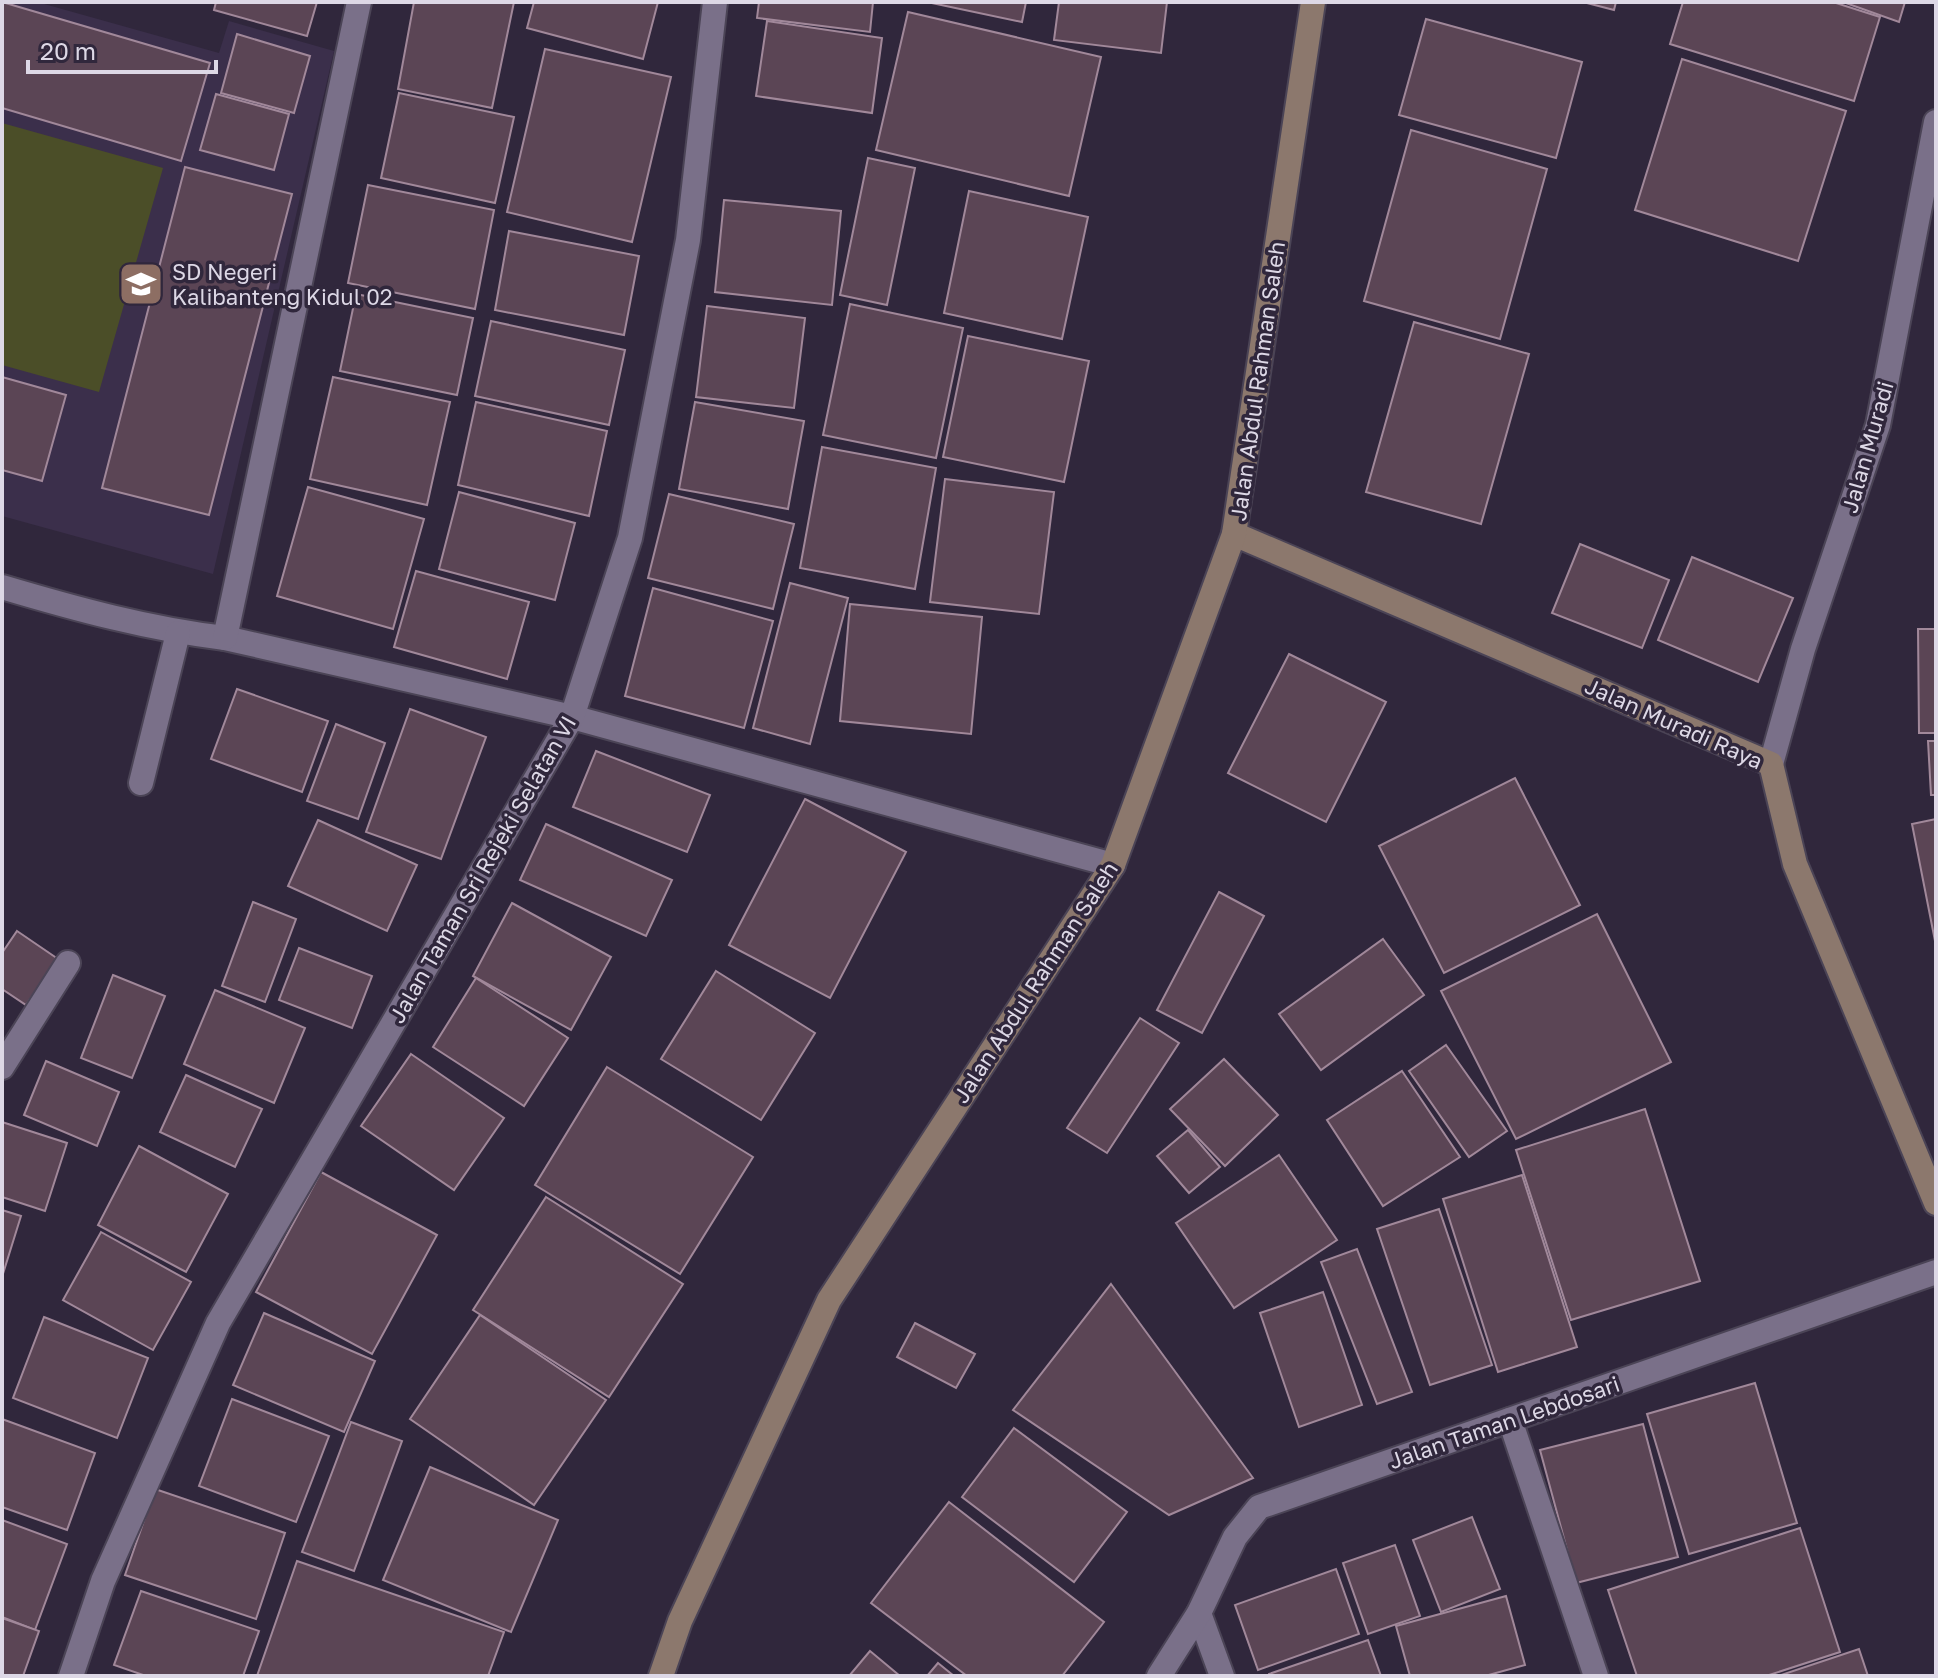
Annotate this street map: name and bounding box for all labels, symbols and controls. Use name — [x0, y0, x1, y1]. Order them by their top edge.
scale bar — [28, 24, 216, 74]
text: 20 m — [40, 36, 96, 65]
street label: Jalan Abdul Rahman Saleh — [1224, 239, 1290, 523]
place label: SD Negeri Kalibanteng Kidul 02 — [172, 258, 393, 310]
school or university icon: SD Negeri Kalibanteng Kidul 02 — [117, 260, 165, 308]
street label: Jalan Muradi — [1835, 378, 1899, 516]
street label: Jalan Muradi Raya — [1581, 672, 1767, 774]
street label: Jalan Taman Sri Rejeki Selatan VI — [383, 711, 581, 1027]
street label: Jalan Abdul Rahman Saleh — [947, 856, 1123, 1108]
street label: Jalan Taman Lebdosari — [1385, 1370, 1623, 1474]

